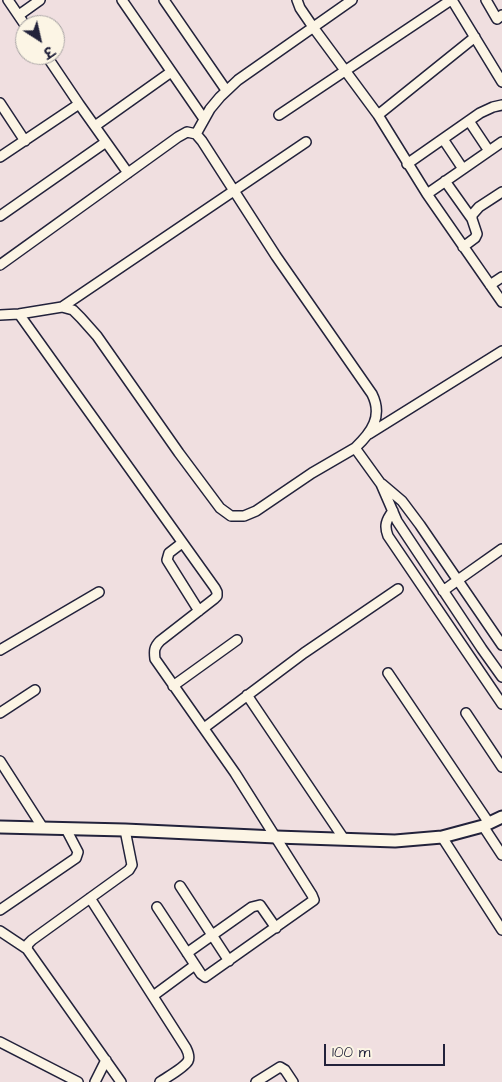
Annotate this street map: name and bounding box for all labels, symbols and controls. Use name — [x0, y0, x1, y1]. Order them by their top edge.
north arrow — [15, 15, 65, 65]
text: उ — [38, 41, 58, 62]
scale bar — [327, 1034, 448, 1066]
text: 100 m — [332, 1042, 371, 1063]

